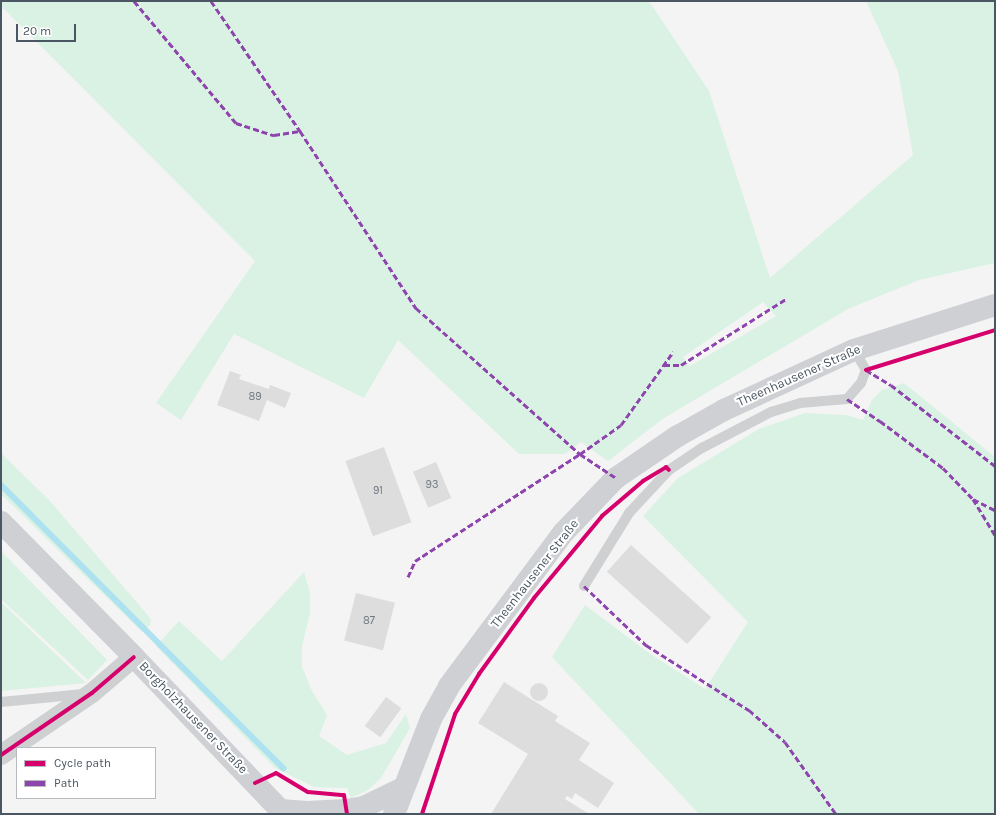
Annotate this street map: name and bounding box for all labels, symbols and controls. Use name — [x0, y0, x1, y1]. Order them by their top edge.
scale bar — [18, 16, 78, 42]
text: 20 m — [23, 24, 51, 38]
street label: Theenhausener Straße — [735, 342, 863, 410]
house number: 89 — [248, 390, 262, 404]
house number: 93 — [426, 478, 438, 492]
house number: 91 — [373, 484, 383, 498]
street label: Theenhausener Straße — [488, 517, 582, 631]
house number: 87 — [363, 614, 375, 628]
street label: Borgholzhausener Straße — [135, 659, 251, 777]
legend — [16, 747, 156, 799]
text: Cycle path — [54, 756, 111, 770]
text: Path — [54, 776, 79, 790]

